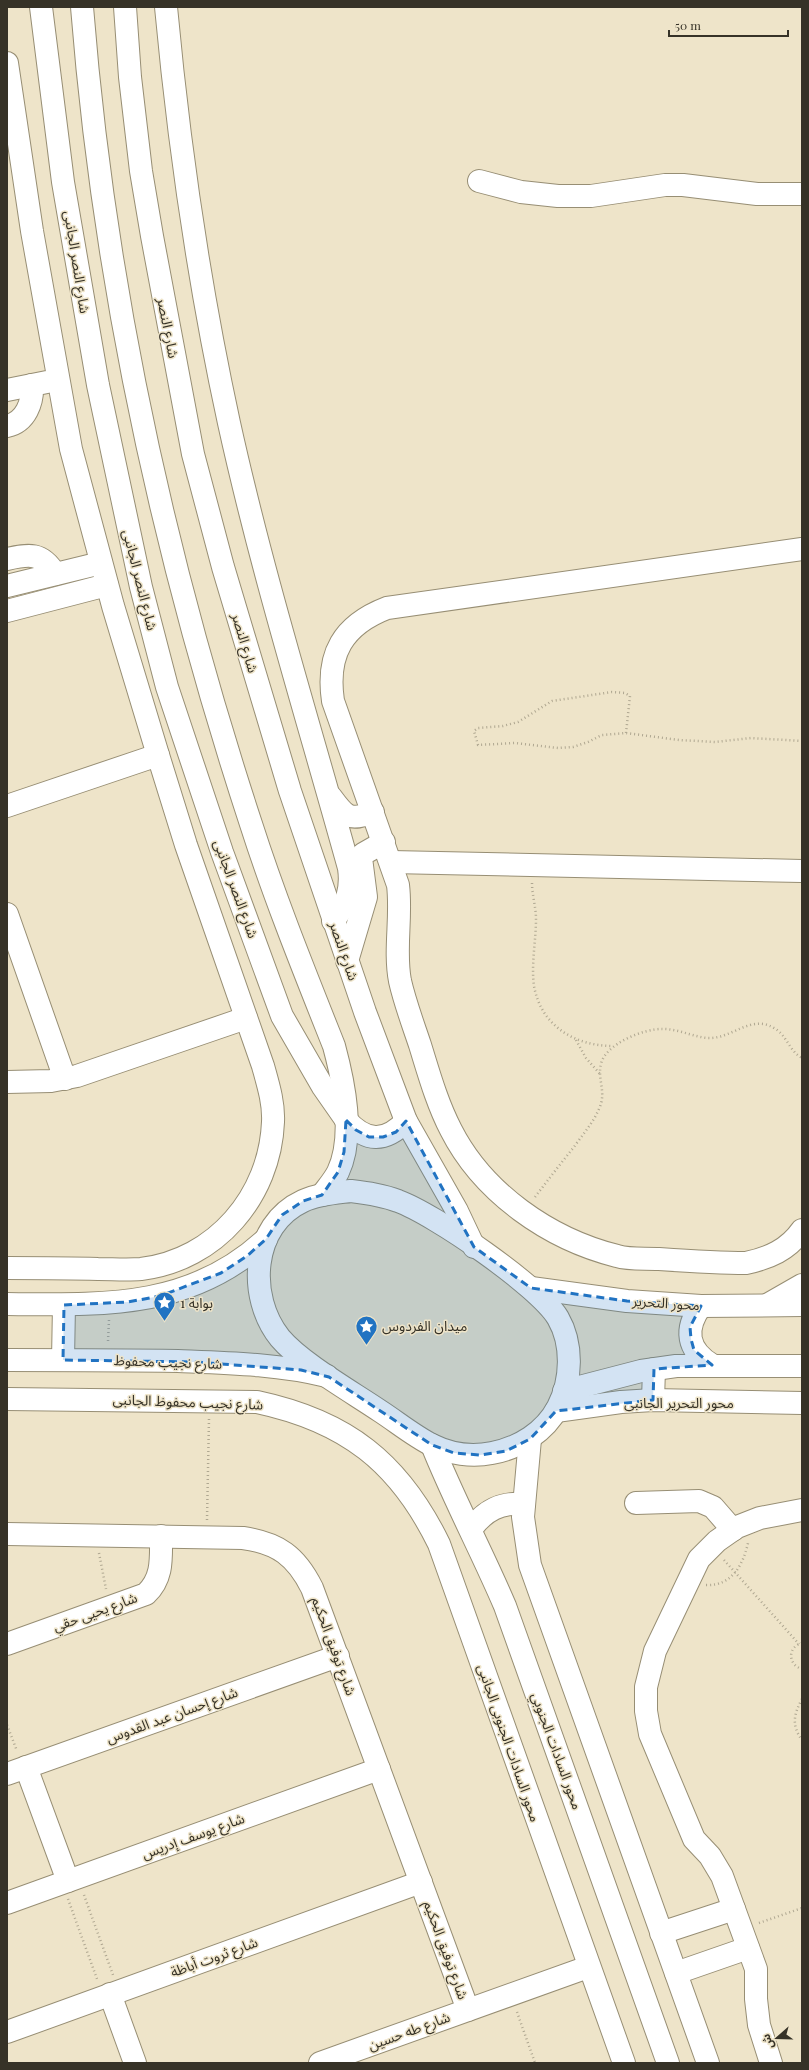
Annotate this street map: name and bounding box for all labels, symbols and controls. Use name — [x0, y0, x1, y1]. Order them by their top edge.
scale bar — [669, 12, 788, 38]
text: 50 m — [675, 17, 701, 33]
street label: شارع النصر الجانبى — [58, 209, 95, 315]
street label: شارع النصر — [151, 295, 184, 360]
street label: شارع النصر الجانبى — [117, 527, 162, 633]
street label: شارع النصر — [226, 610, 263, 676]
street label: شارع النصر الجانبى — [208, 837, 263, 942]
street label: شارع النصر — [323, 918, 363, 984]
place icon: بوابة 1 — [151, 1290, 177, 1323]
street label: محور التحرير — [631, 1291, 700, 1314]
place label: بوابة 1 — [180, 1293, 213, 1312]
place icon: ميدان الفردوس — [354, 1313, 380, 1346]
place label: ميدان الفردوس — [382, 1316, 467, 1335]
street label: شارع نجيب محفوظ — [113, 1350, 222, 1375]
street label: شارع نجيب محفوظ الجانبى — [112, 1389, 264, 1416]
street label: محور التحرير الجانبى — [624, 1393, 734, 1412]
street label: شارع يحيى حقي — [50, 1587, 140, 1638]
street label: شارع توفيق الحكيم — [306, 1594, 361, 1699]
street label: محور السادات الجنوبى الجانبى — [474, 1661, 545, 1824]
street label: شارع إحسان عبد القدوس — [103, 1682, 241, 1749]
street label: محور السادات الجنوبي — [525, 1690, 587, 1813]
street label: شارع يوسف إدريس — [139, 1808, 248, 1865]
street label: شارع توفيق الحكيم — [418, 1898, 473, 2003]
street label: شارع ثروت أباظة — [168, 1932, 261, 1983]
street label: شارع طه حسين — [365, 2007, 453, 2056]
north arrow — [757, 2018, 797, 2058]
text: ش — [758, 2032, 777, 2051]

